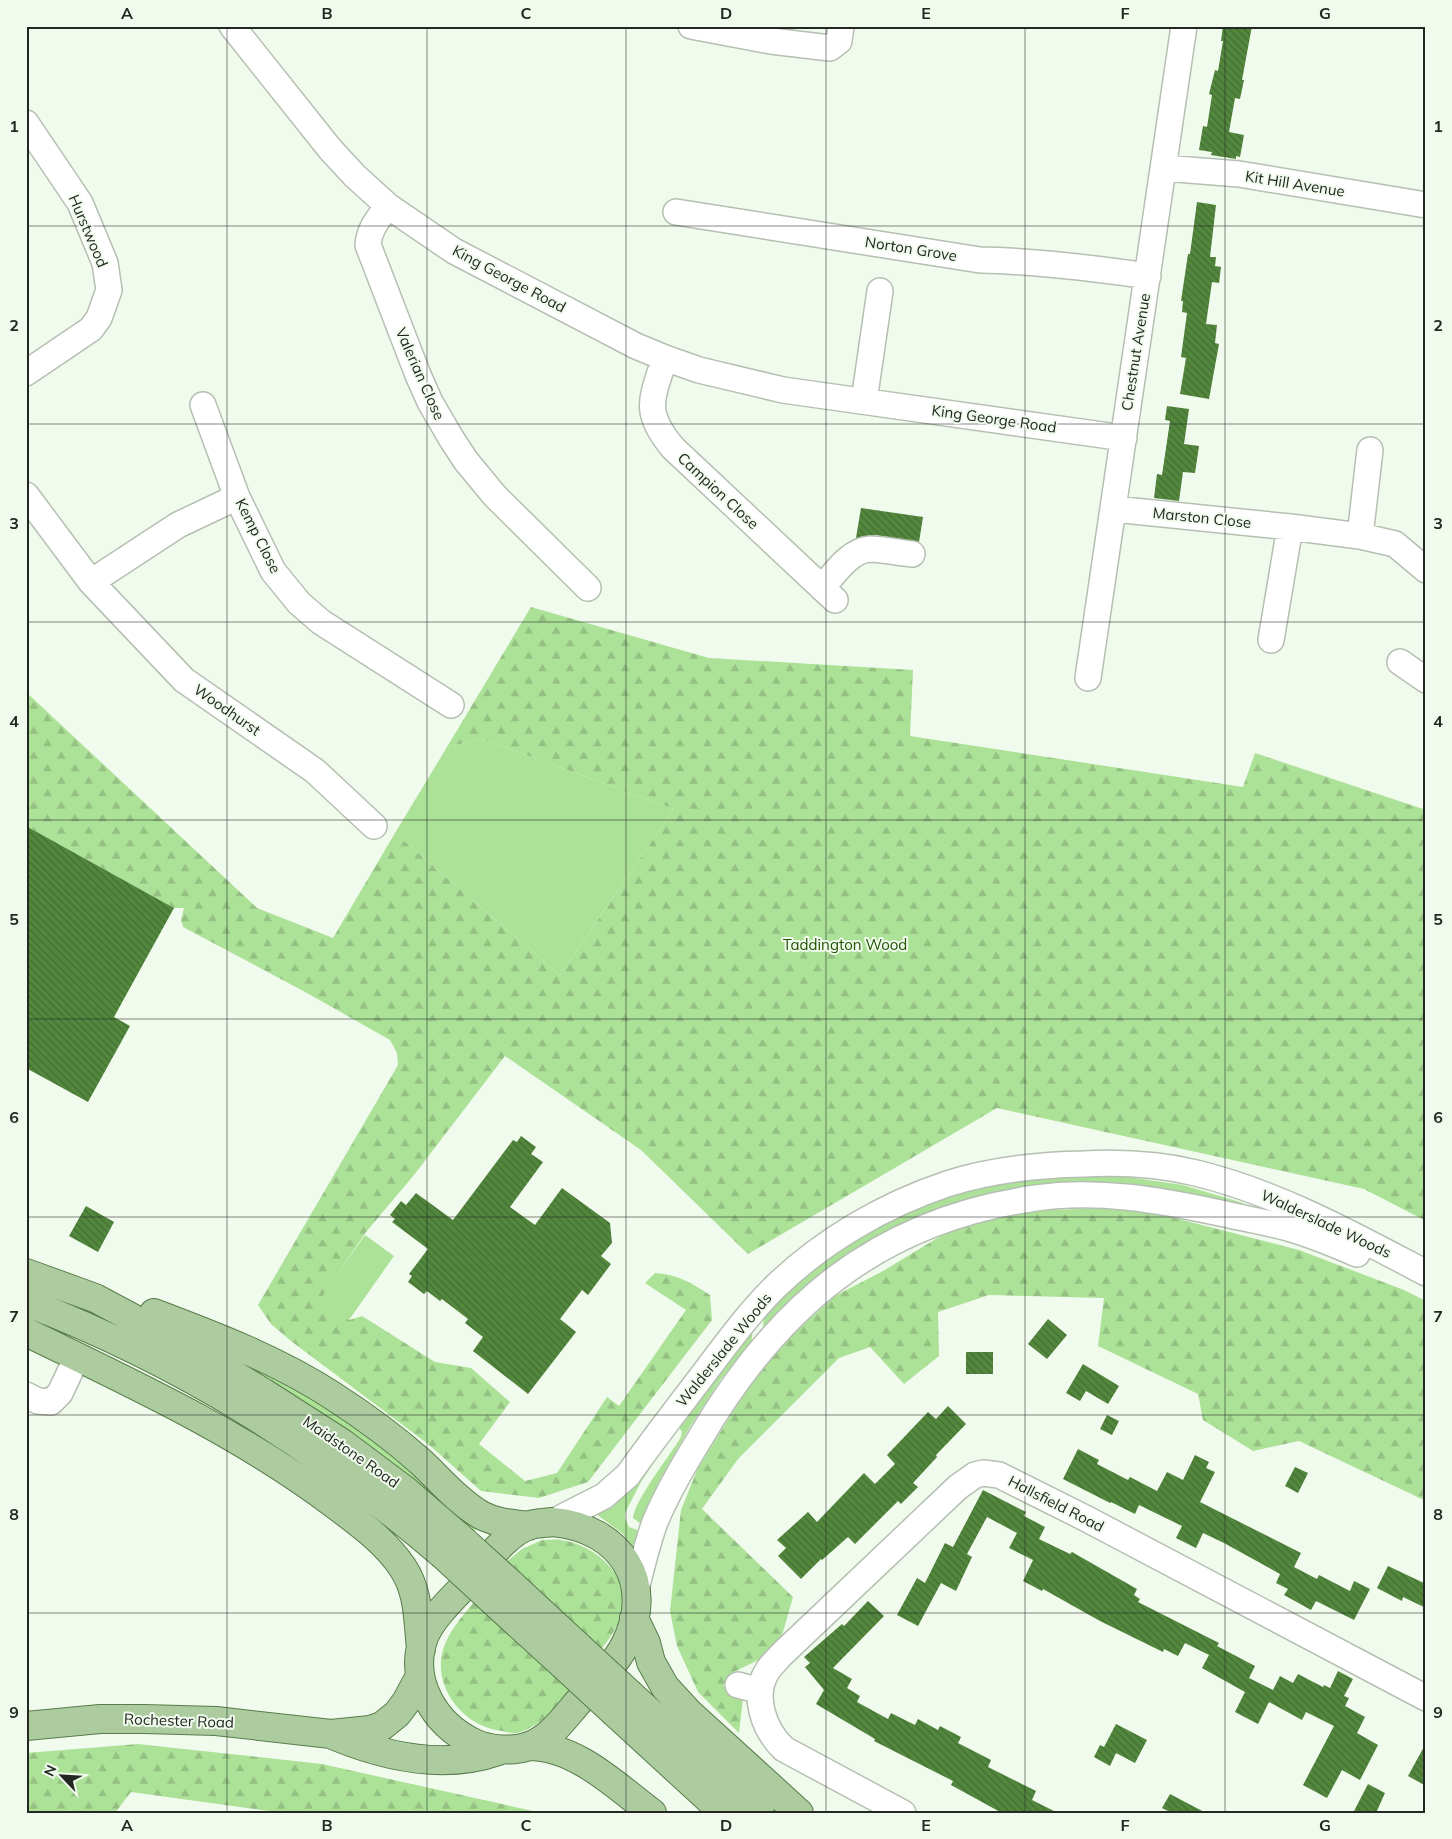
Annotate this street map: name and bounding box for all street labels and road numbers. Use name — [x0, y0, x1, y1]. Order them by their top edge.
street label: Kit Hill Avenue — [1244, 166, 1346, 201]
street label: Hurstwood — [65, 192, 112, 270]
street label: Norton Grove — [864, 232, 958, 265]
street label: King George Road — [449, 241, 569, 316]
street label: Chestnut Avenue — [1117, 292, 1154, 412]
street label: Valerian Close — [392, 325, 449, 423]
street label: King George Road — [930, 400, 1058, 437]
street label: Campion Close — [674, 448, 763, 533]
street label: Kemp Close — [231, 495, 285, 576]
street label: Marston Close — [1152, 503, 1252, 532]
street label: Woodhurst — [190, 680, 264, 740]
street label: Walderslade Woods — [1258, 1185, 1394, 1262]
street label: Walderslade Woods — [672, 1289, 775, 1411]
street label: Maidstone Road — [299, 1411, 403, 1492]
street label: Hallsfield Road — [1005, 1471, 1107, 1536]
street label: Rochester Road — [124, 1709, 234, 1732]

